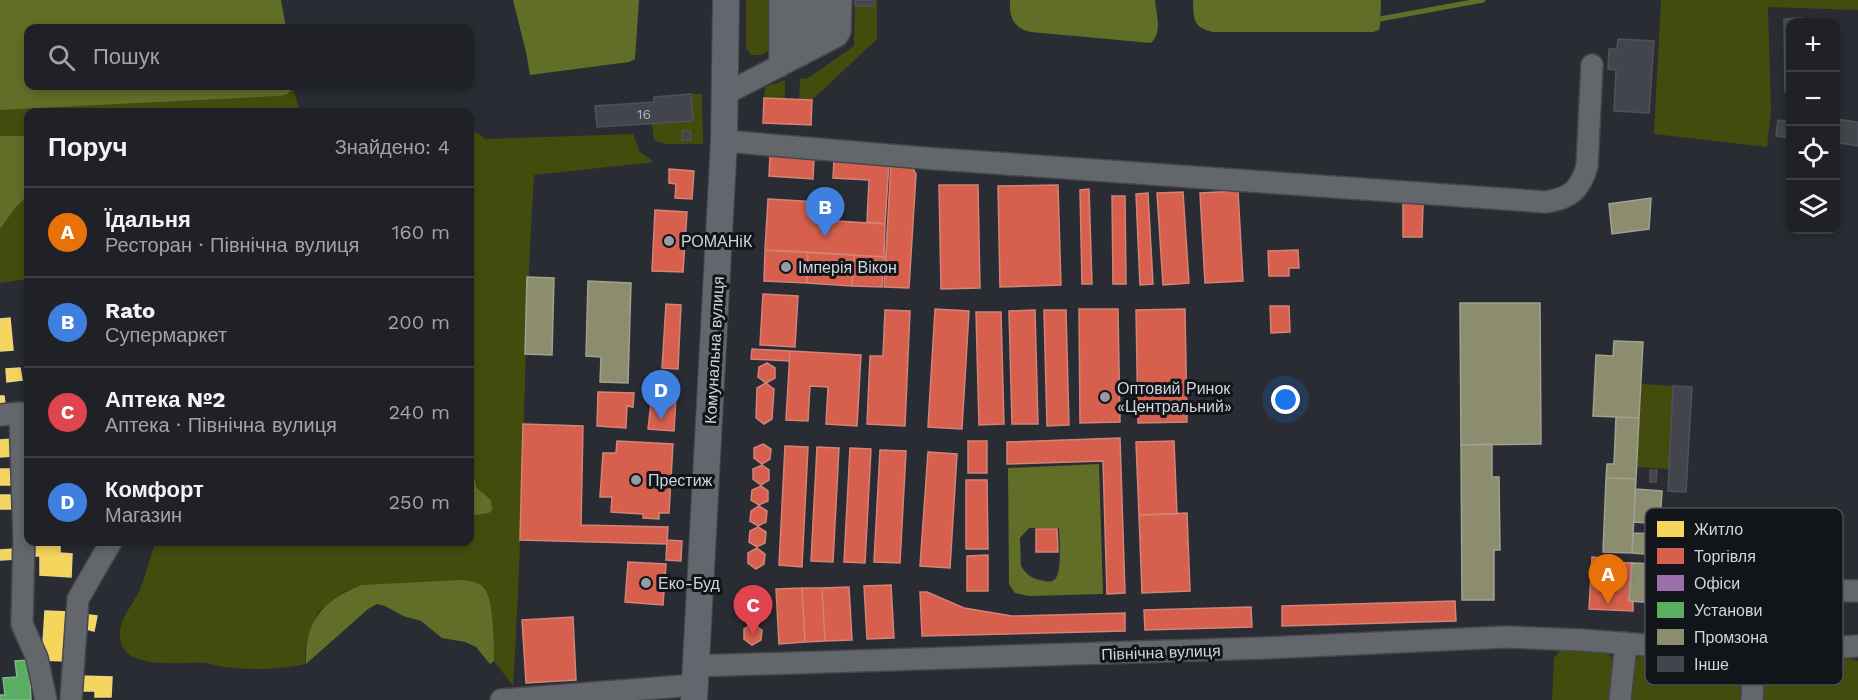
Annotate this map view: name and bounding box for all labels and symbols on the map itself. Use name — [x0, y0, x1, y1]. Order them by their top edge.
house number: 16 — [637, 106, 651, 122]
pin: B — [806, 188, 844, 237]
place label: РОМАНіК — [681, 232, 753, 251]
marker: РОМАНіК — [662, 234, 676, 248]
place label: Імперія Вікон — [798, 258, 897, 277]
marker: Імперія Вікон — [779, 260, 793, 274]
street label: Комунальна вулиця — [701, 276, 728, 424]
pin: D — [642, 370, 680, 420]
place label: Оптовий Ринок «Центральний» — [1117, 379, 1232, 416]
your location — [1271, 385, 1300, 414]
marker: Оптовий Ринок «Центральний» — [1098, 390, 1112, 404]
place label: Престиж — [648, 471, 713, 490]
marker: Престиж — [629, 473, 643, 487]
legend — [1645, 508, 1843, 685]
text: Житло — [1694, 520, 1743, 539]
text: Торгівля — [1694, 547, 1756, 566]
pin: A — [1588, 554, 1628, 604]
place label: Еко-Буд — [658, 574, 721, 593]
text: Офіси — [1694, 574, 1740, 593]
marker: Еко-Буд — [639, 576, 653, 590]
pin: C — [734, 586, 772, 635]
text: Установи — [1694, 601, 1762, 620]
text: Промзона — [1694, 628, 1768, 647]
street label: Північна вулиця — [1101, 641, 1221, 664]
text: Інше — [1694, 655, 1729, 674]

